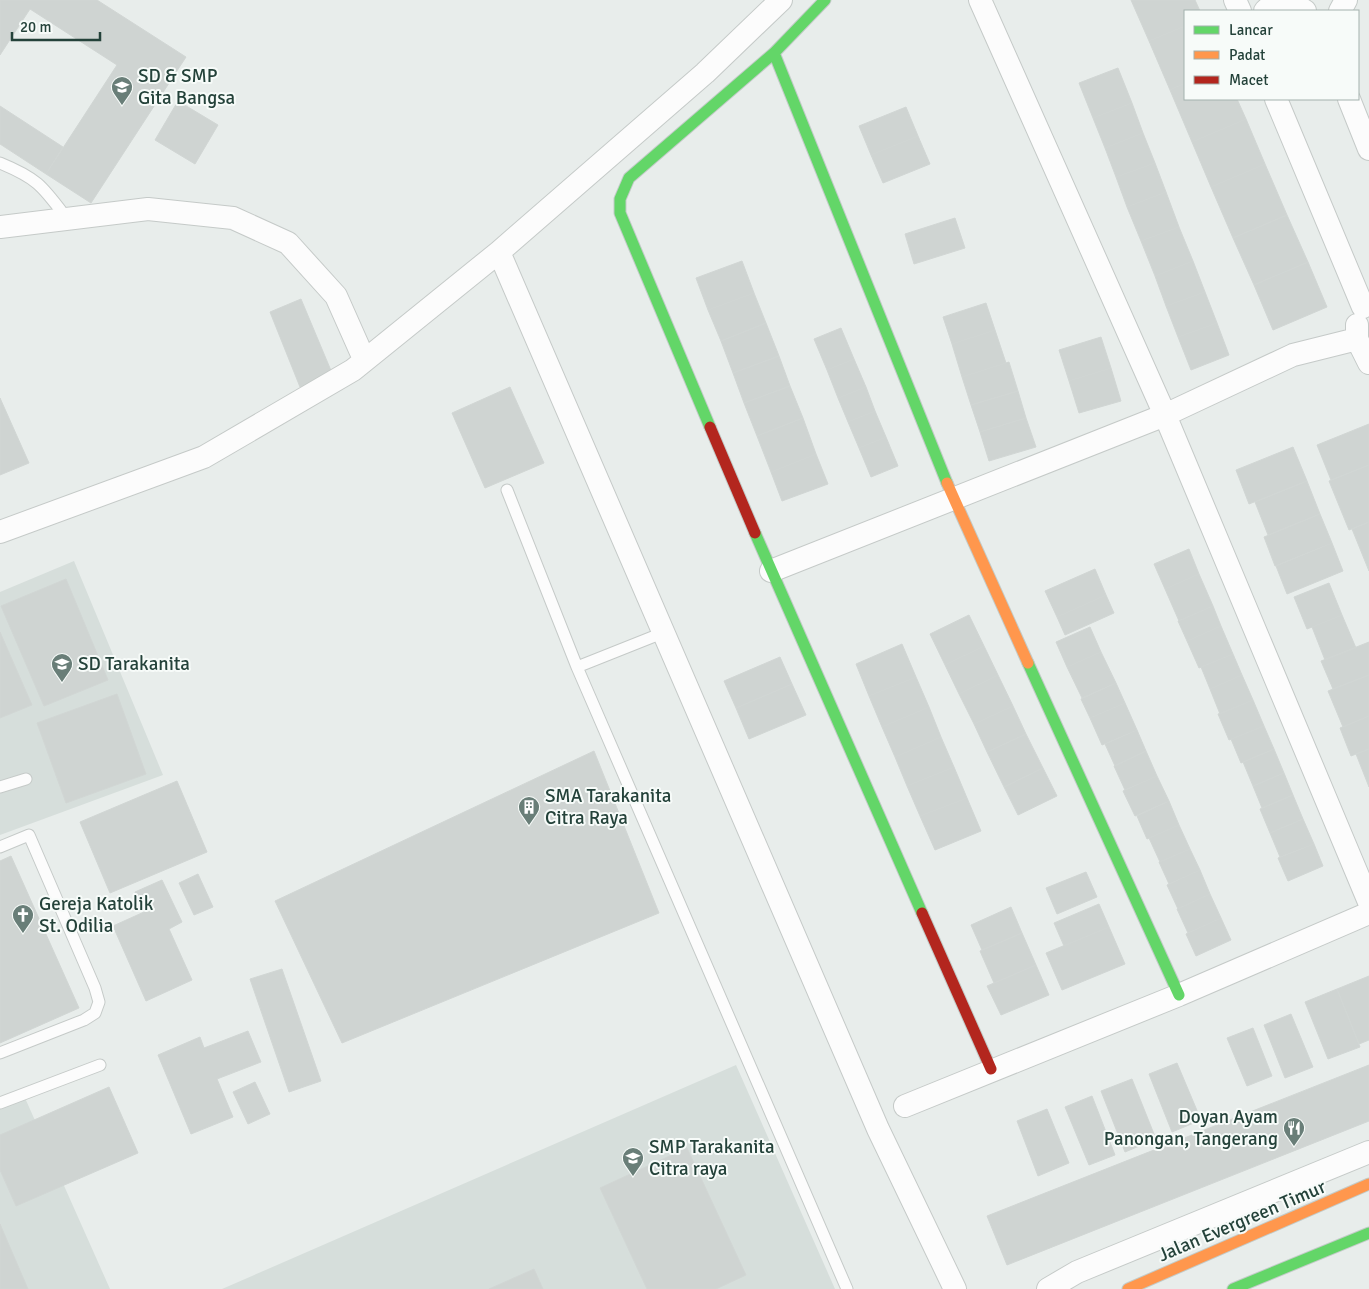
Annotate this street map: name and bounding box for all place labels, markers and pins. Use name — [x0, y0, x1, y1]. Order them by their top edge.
place label: SD & SMP Gita Bangsa — [138, 64, 235, 110]
school or university icon: SD & SMP Gita Bangsa — [110, 75, 134, 106]
school or university icon: SD Tarakanita — [50, 652, 74, 683]
place label: SD Tarakanita — [78, 652, 190, 676]
place label: SMA Tarakanita Citra Raya — [545, 784, 671, 830]
building icon: SMA Tarakanita Citra Raya — [517, 795, 541, 826]
place label: Gereja Katolik St. Odilia — [39, 892, 154, 938]
church icon: Gereja Katolik St. Odilia — [11, 903, 35, 934]
place label: Doyan Ayam Panongan, Tangerang — [1104, 1105, 1278, 1151]
restaurant icon: Doyan Ayam Panongan, Tangerang — [1282, 1116, 1306, 1147]
place label: SMP Tarakanita Citra raya — [649, 1135, 775, 1181]
school or university icon: SMP Tarakanita Citra raya — [621, 1146, 645, 1177]

